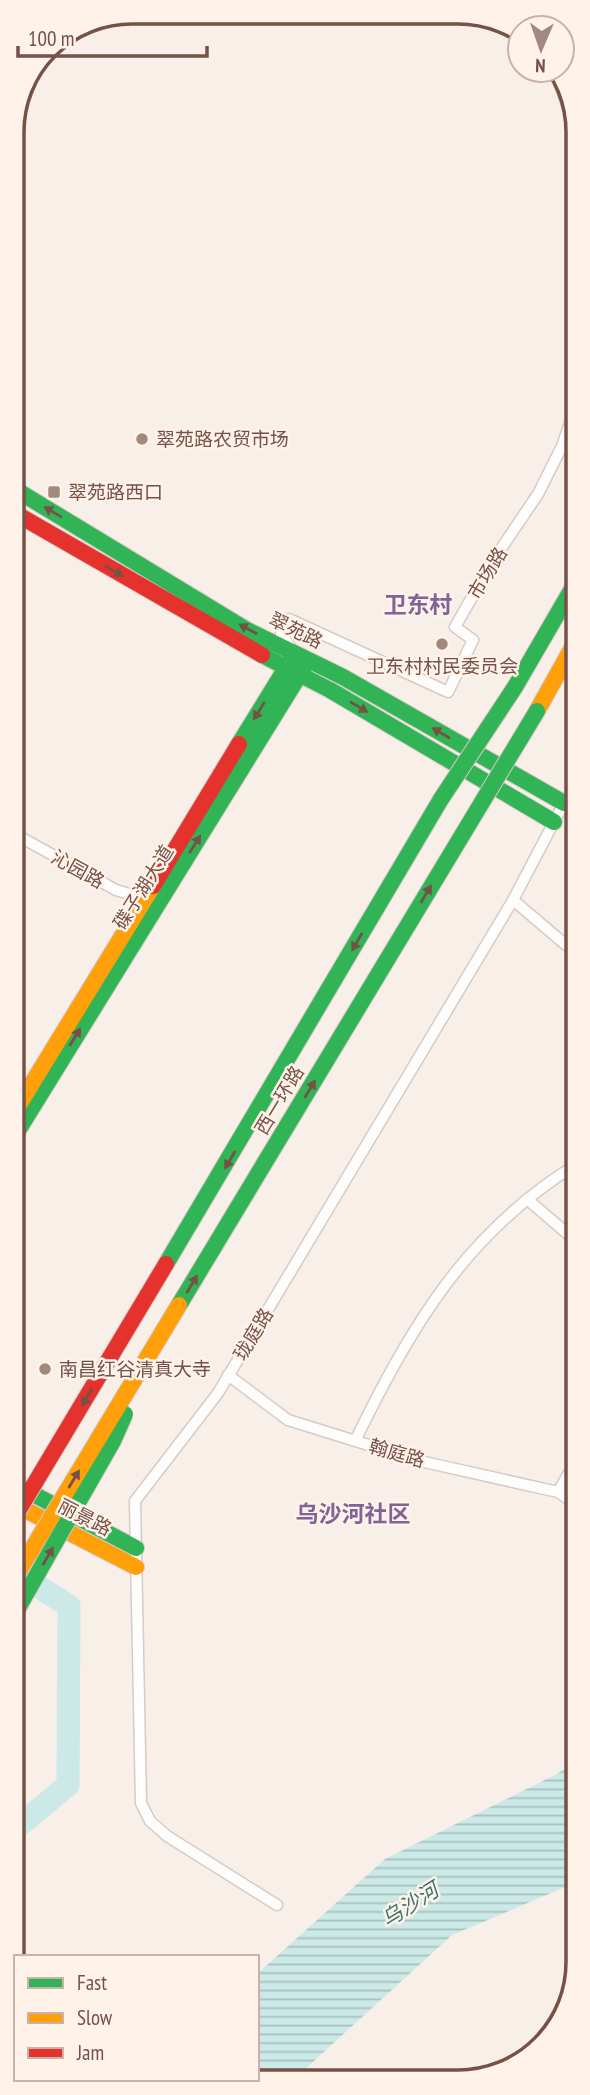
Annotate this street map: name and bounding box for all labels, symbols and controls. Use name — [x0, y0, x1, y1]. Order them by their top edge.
scale bar — [18, 14, 206, 58]
north arrow — [506, 14, 576, 84]
text: 100 m — [28, 25, 74, 52]
text: N — [535, 54, 546, 78]
place label: 翠苑路农贸市场 — [156, 427, 289, 451]
marker: 翠苑路农贸市场 — [134, 431, 150, 447]
place label: 翠苑路西口 — [68, 480, 163, 504]
marker: 翠苑路西口 — [46, 484, 62, 500]
one-way arrow — [43, 506, 62, 518]
street label: 市场路 — [462, 542, 512, 604]
one-way arrow — [105, 565, 124, 577]
district label: 卫东村 — [384, 590, 453, 619]
street label: 翠苑路 — [265, 607, 327, 653]
one-way arrow — [238, 623, 257, 635]
marker: 卫东村村民委员会 — [434, 636, 450, 652]
place label: 卫东村村民委员会 — [366, 654, 518, 678]
one-way arrow — [350, 701, 369, 713]
one-way arrow — [253, 702, 266, 721]
one-way arrow — [431, 727, 450, 739]
one-way arrow — [188, 834, 201, 853]
street label: 碟子湖大道 — [108, 840, 178, 934]
street label: 沁园路 — [47, 845, 109, 893]
one-way arrow — [420, 884, 432, 903]
one-way arrow — [351, 932, 363, 952]
one-way arrow — [69, 1028, 82, 1047]
street label: 西一环路 — [249, 1061, 309, 1139]
one-way arrow — [303, 1080, 316, 1099]
one-way arrow — [223, 1150, 236, 1169]
one-way arrow — [186, 1274, 199, 1293]
street label: 珑庭路 — [228, 1303, 278, 1365]
place label: 南昌红谷清真大寺 — [59, 1357, 211, 1381]
marker: 南昌红谷清真大寺 — [37, 1361, 53, 1377]
one-way arrow — [81, 1387, 93, 1406]
street label: 翰庭路 — [366, 1434, 428, 1472]
one-way arrow — [68, 1469, 81, 1488]
street label: 丽景路 — [54, 1493, 116, 1541]
district label: 乌沙河社区 — [296, 1499, 411, 1528]
one-way arrow — [42, 1546, 54, 1566]
water label: 乌沙河 — [376, 1874, 447, 1933]
legend — [14, 1955, 259, 2081]
text: Fast — [77, 1969, 107, 1996]
text: Slow — [77, 2004, 113, 2031]
text: Jam — [76, 2039, 104, 2066]

